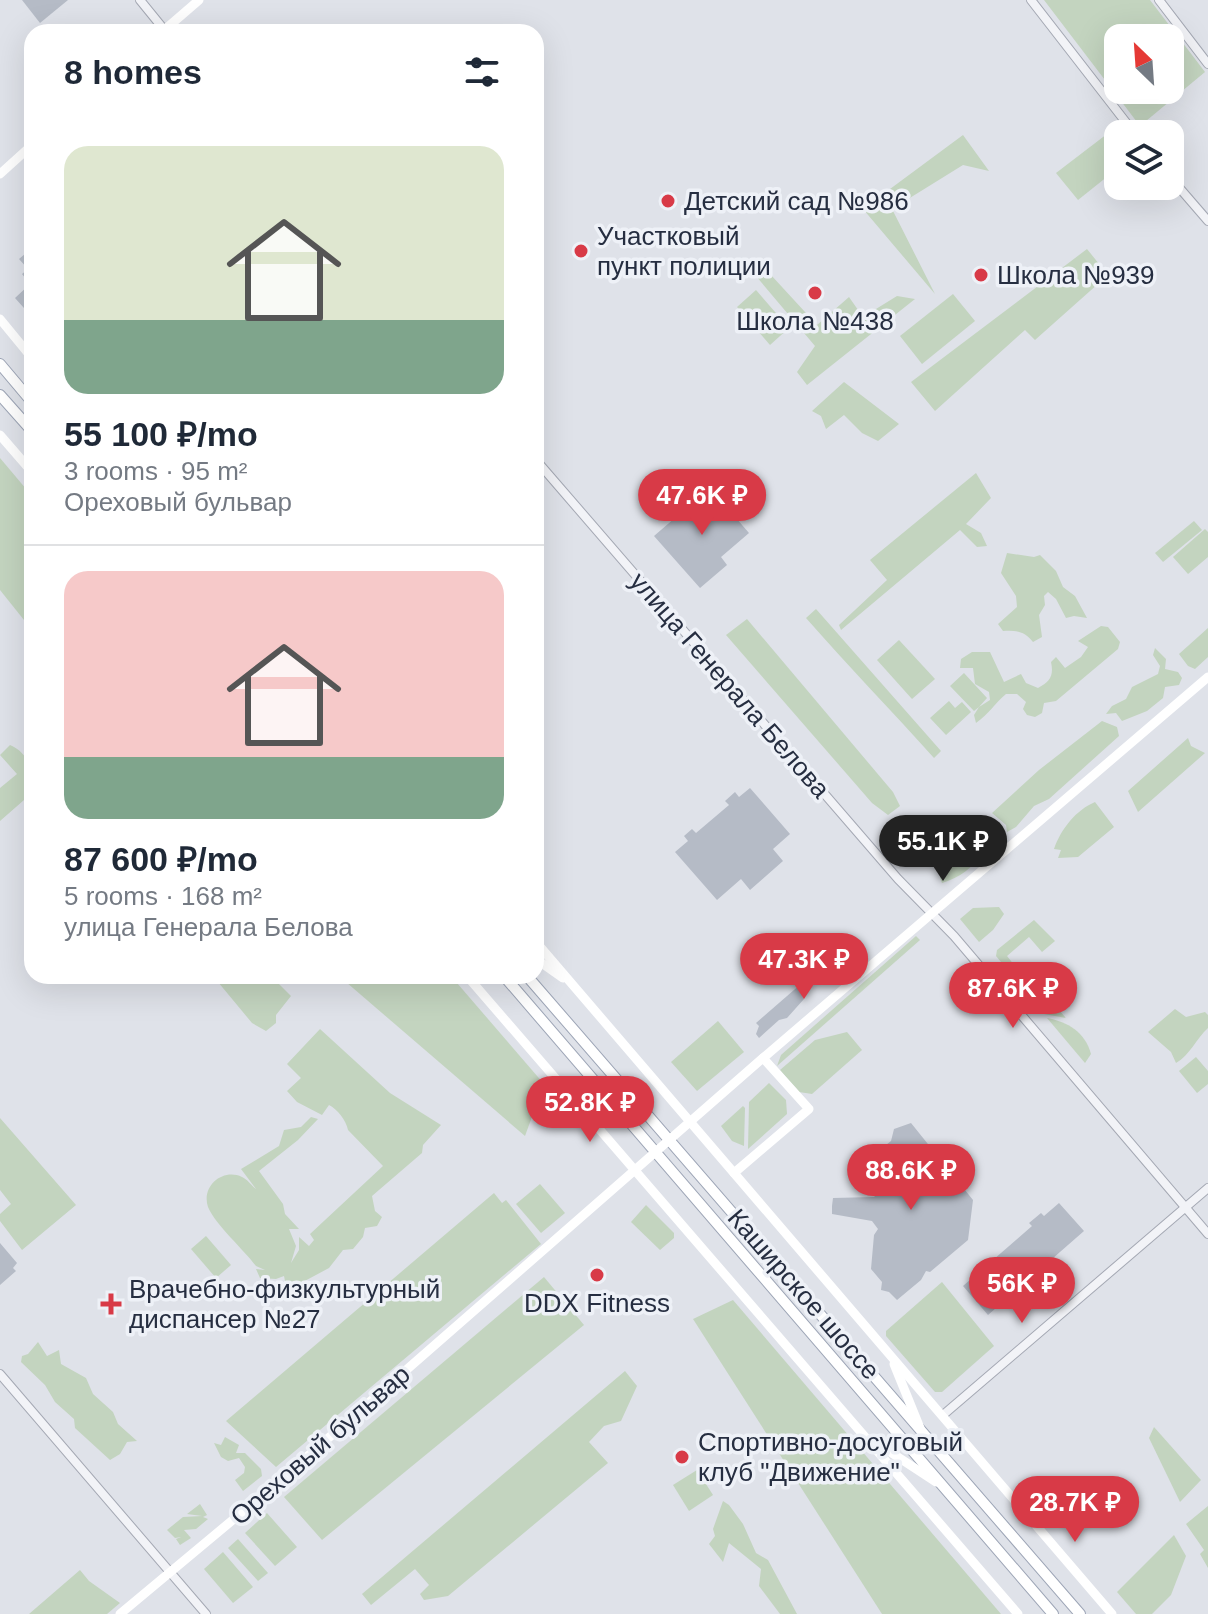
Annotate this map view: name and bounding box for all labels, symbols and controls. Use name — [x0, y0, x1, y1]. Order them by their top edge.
north arrow — [1104, 24, 1184, 104]
map controls — [1104, 24, 1184, 200]
icon: filters — [460, 50, 504, 94]
text: 8 homes — [64, 53, 202, 91]
button: layers — [1104, 120, 1184, 200]
place label: Детский сад №986 — [684, 186, 909, 216]
marker: Детский сад №986 — [659, 192, 677, 210]
icon: home — [212, 198, 356, 342]
place label: Участковый пункт полиции — [597, 221, 771, 281]
marker: Участковый пункт полиции — [572, 242, 590, 260]
place label: Школа №939 — [997, 260, 1155, 290]
marker: Школа №939 — [972, 266, 990, 284]
marker: Школа №438 — [806, 284, 824, 302]
place label: Школа №438 — [736, 306, 894, 336]
text: 55 100 ₽/mo — [64, 415, 258, 453]
text: 3 rooms · 95 m² — [64, 456, 248, 486]
pin: 47.6K ₽ — [628, 469, 776, 537]
text: 47.6K ₽ — [656, 480, 748, 510]
text: Ореховый бульвар — [64, 487, 292, 517]
street label: улица Генерала Белова — [624, 566, 836, 804]
icon: home — [212, 623, 356, 767]
pin: 55.1K ₽ — [869, 815, 1017, 883]
text: 55.1K ₽ — [897, 826, 989, 856]
text: 87 600 ₽/mo — [64, 840, 258, 878]
text: 5 rooms · 168 m² — [64, 881, 262, 911]
text: улица Генерала Белова — [64, 912, 353, 942]
pin: 47.3K ₽ — [730, 933, 878, 1001]
text: 47.3K ₽ — [758, 944, 850, 974]
pin: 87.6K ₽ — [939, 962, 1087, 1030]
text: 87.6K ₽ — [967, 973, 1059, 1003]
pin: 52.8K ₽ — [516, 1076, 664, 1144]
text: 52.8K ₽ — [544, 1087, 636, 1117]
pin: 88.6K ₽ — [837, 1144, 985, 1212]
text: 88.6K ₽ — [865, 1155, 957, 1185]
street label: Каширское шоссе — [722, 1203, 886, 1385]
pin: 56K ₽ — [966, 1257, 1078, 1325]
marker: DDX Fitness — [588, 1266, 606, 1284]
text: 56K ₽ — [987, 1268, 1057, 1298]
place label: Врачебно-физкультурный диспансер №27 — [129, 1274, 440, 1334]
place label: DDX Fitness — [524, 1288, 670, 1318]
marker: Врачебно-физкультурный диспансер №27 — [100, 1293, 122, 1315]
street label: Ореховый бульвар — [224, 1359, 416, 1531]
place label: Спортивно-досуговый клуб "Движение" — [698, 1427, 963, 1487]
marker: Спортивно-досуговый клуб "Движение" — [673, 1448, 691, 1466]
pin: 28.7K ₽ — [1001, 1476, 1149, 1544]
text: 28.7K ₽ — [1029, 1487, 1121, 1517]

